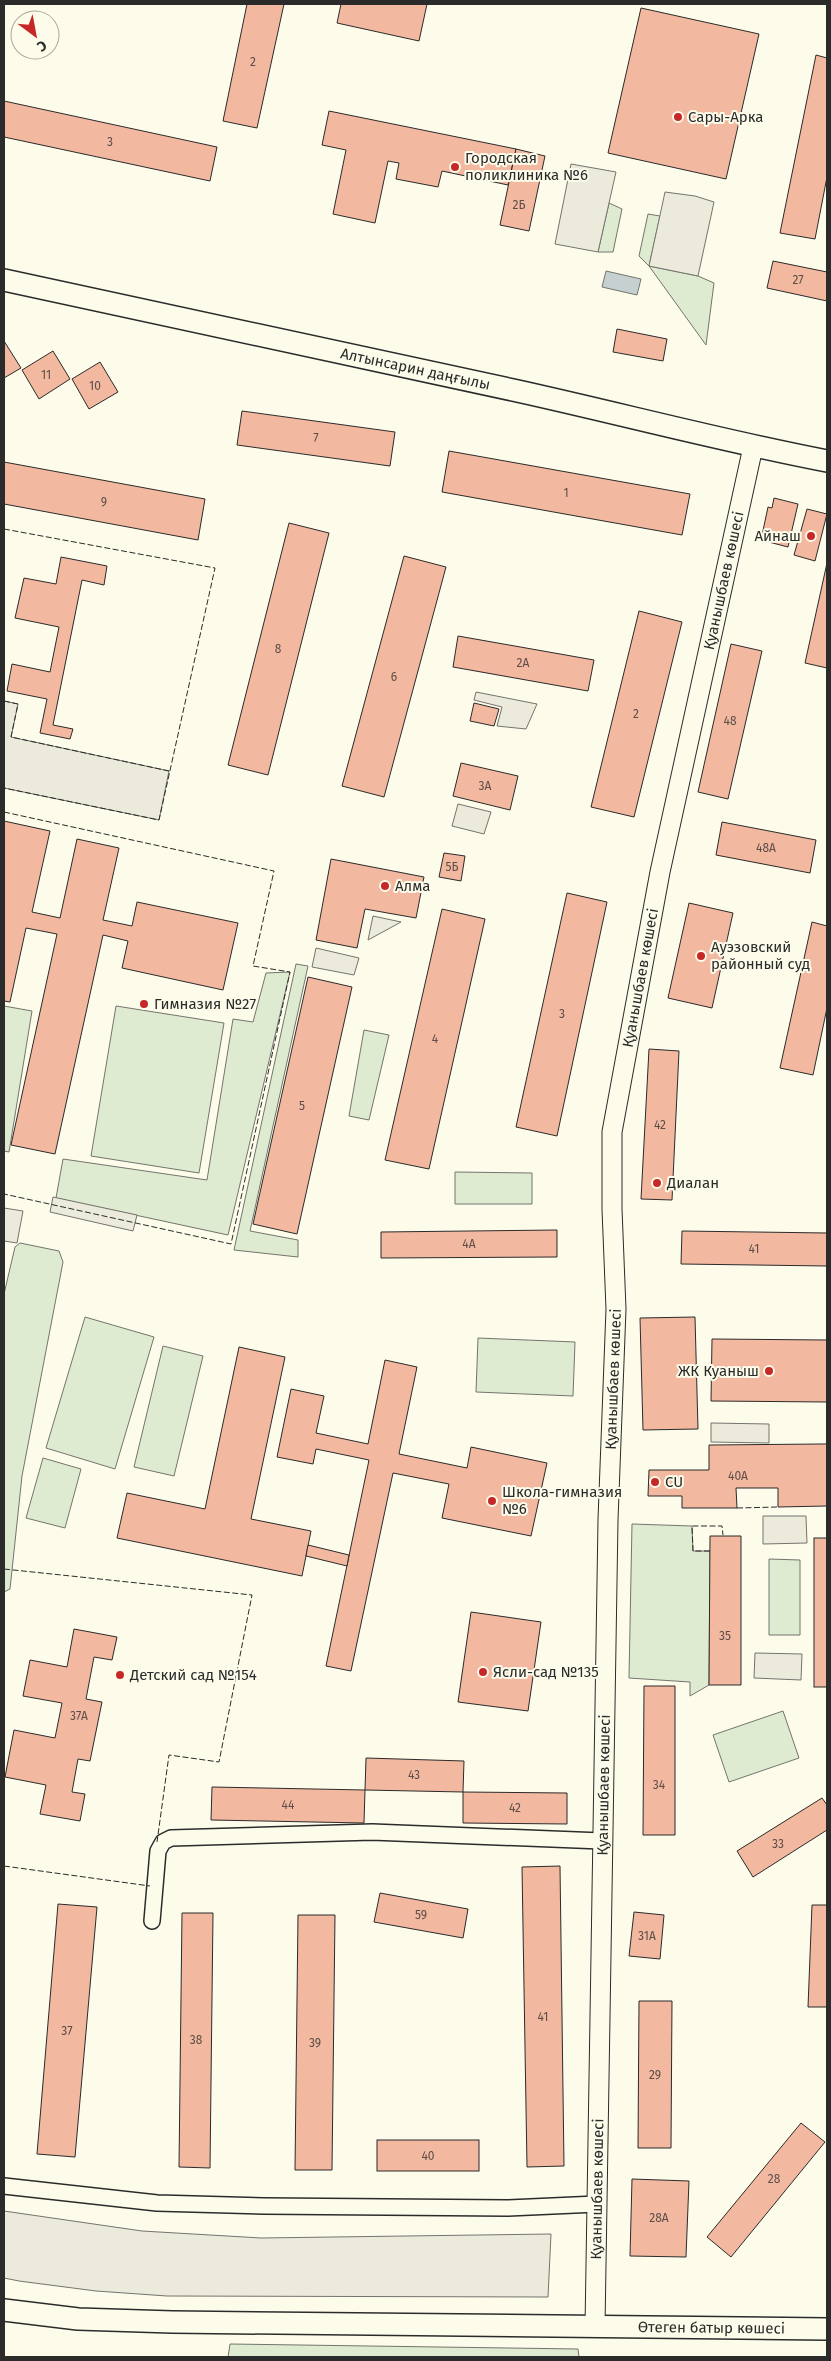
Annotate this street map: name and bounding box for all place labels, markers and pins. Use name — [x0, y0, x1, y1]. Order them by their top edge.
place label: Сары-Арка — [688, 108, 763, 126]
marker: Сары-Арка — [672, 111, 684, 123]
place label: Городская поликлиника №6 — [465, 149, 588, 184]
marker: Городская поликлиника №6 — [449, 161, 461, 173]
place label: Айнаш — [754, 527, 801, 545]
marker: Айнаш — [805, 530, 817, 542]
place label: Алма — [395, 877, 430, 895]
marker: Алма — [379, 880, 391, 892]
place label: Ауэзовский районный суд — [711, 938, 810, 973]
marker: Ауэзовский районный суд — [695, 950, 707, 962]
place label: Гимназия №27 — [154, 995, 256, 1013]
marker: Гимназия №27 — [138, 998, 150, 1010]
place label: Диалан — [666, 1174, 719, 1192]
marker: Диалан — [651, 1177, 663, 1189]
place label: ЖК Куаныш — [678, 1362, 759, 1380]
marker: ЖК Куаныш — [763, 1365, 775, 1377]
place label: CU — [665, 1473, 683, 1491]
marker: CU — [649, 1476, 661, 1488]
place label: Школа-гимназия №6 — [502, 1483, 622, 1518]
marker: Школа-гимназия №6 — [486, 1495, 498, 1507]
place label: Ясли-сад №135 — [493, 1663, 599, 1681]
place label: Детский сад №154 — [129, 1666, 257, 1684]
marker: Ясли-сад №135 — [477, 1666, 489, 1678]
marker: Детский сад №154 — [114, 1669, 126, 1681]

